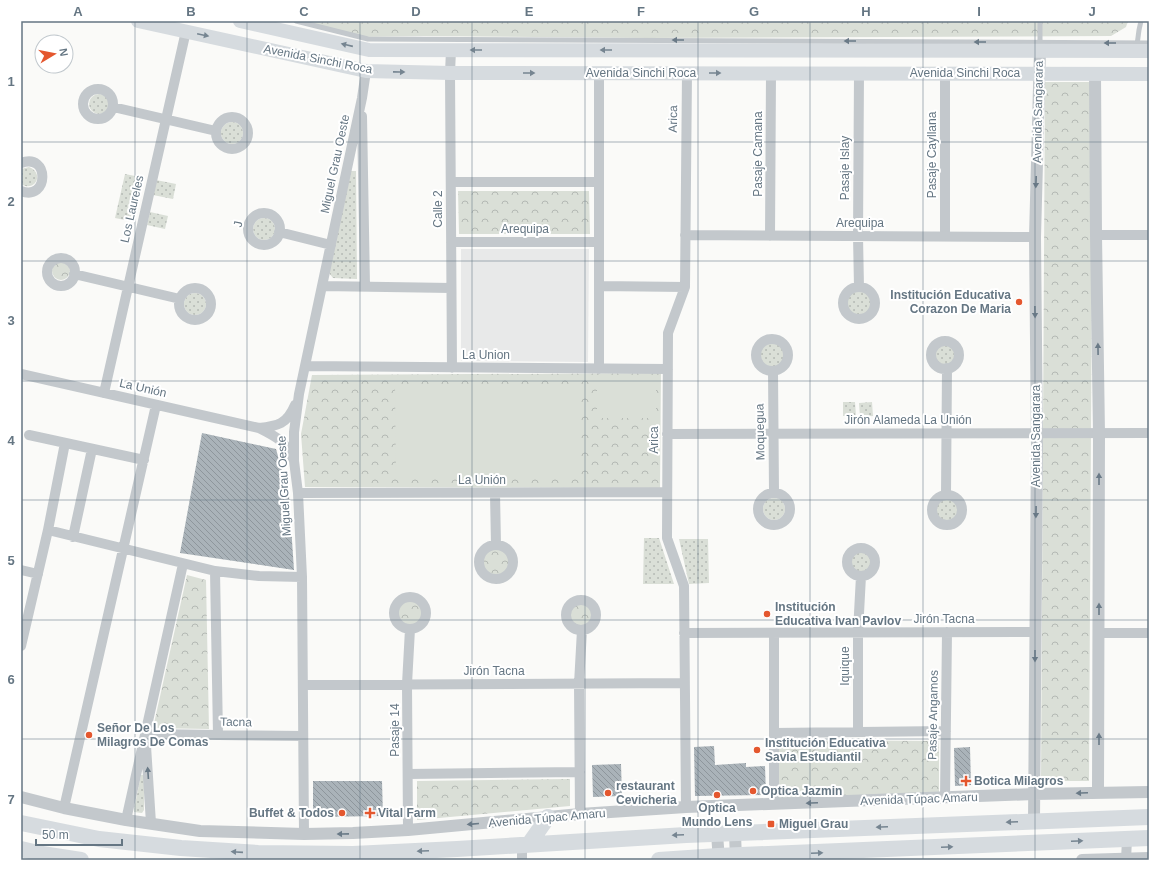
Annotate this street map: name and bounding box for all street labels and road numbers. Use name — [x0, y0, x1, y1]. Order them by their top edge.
street label: Avenida Sinchi Roca — [262, 42, 374, 76]
street label: Avenida Sangarara — [1030, 60, 1046, 163]
street label: Avenida Sinchi Roca — [586, 66, 697, 80]
street label: Avenida Sinchi Roca — [910, 66, 1021, 80]
street label: Arica — [666, 105, 680, 133]
street label: Pasaje Camana — [751, 111, 765, 197]
street label: Pasaje Cayllana — [925, 111, 939, 198]
street label: Miguel Grau Oeste — [318, 113, 352, 215]
street label: Pasaje Islay — [838, 136, 852, 200]
street label: Los Laureles — [117, 174, 147, 244]
street label: Calle 2 — [431, 190, 445, 228]
street label: Arequipa — [836, 216, 884, 230]
street label: J — [231, 220, 245, 228]
street label: Arequipa — [501, 222, 549, 236]
street label: La Union — [462, 348, 510, 362]
street label: La Unión — [118, 376, 168, 400]
street label: Avenida Sangarara — [1029, 384, 1043, 487]
street label: Moquegua — [753, 403, 767, 460]
street label: Jirón Alameda La Unión — [844, 413, 972, 427]
street label: Arica — [647, 426, 661, 454]
street label: Miguel Grau Oeste — [274, 435, 294, 537]
street label: La Unión — [458, 473, 506, 487]
street label: Jirón Tacna — [913, 612, 975, 626]
street label: Iquique — [838, 646, 852, 686]
street label: Jirón Tacna — [463, 664, 525, 678]
street label: Pasaje Angamos — [925, 670, 941, 760]
street label: Pasaje 14 — [388, 703, 402, 757]
street label: Tacna — [220, 715, 252, 729]
street label: Avenida Túpac Amaru — [860, 790, 978, 808]
street label: Avenida Túpac Amaru — [488, 806, 606, 830]

